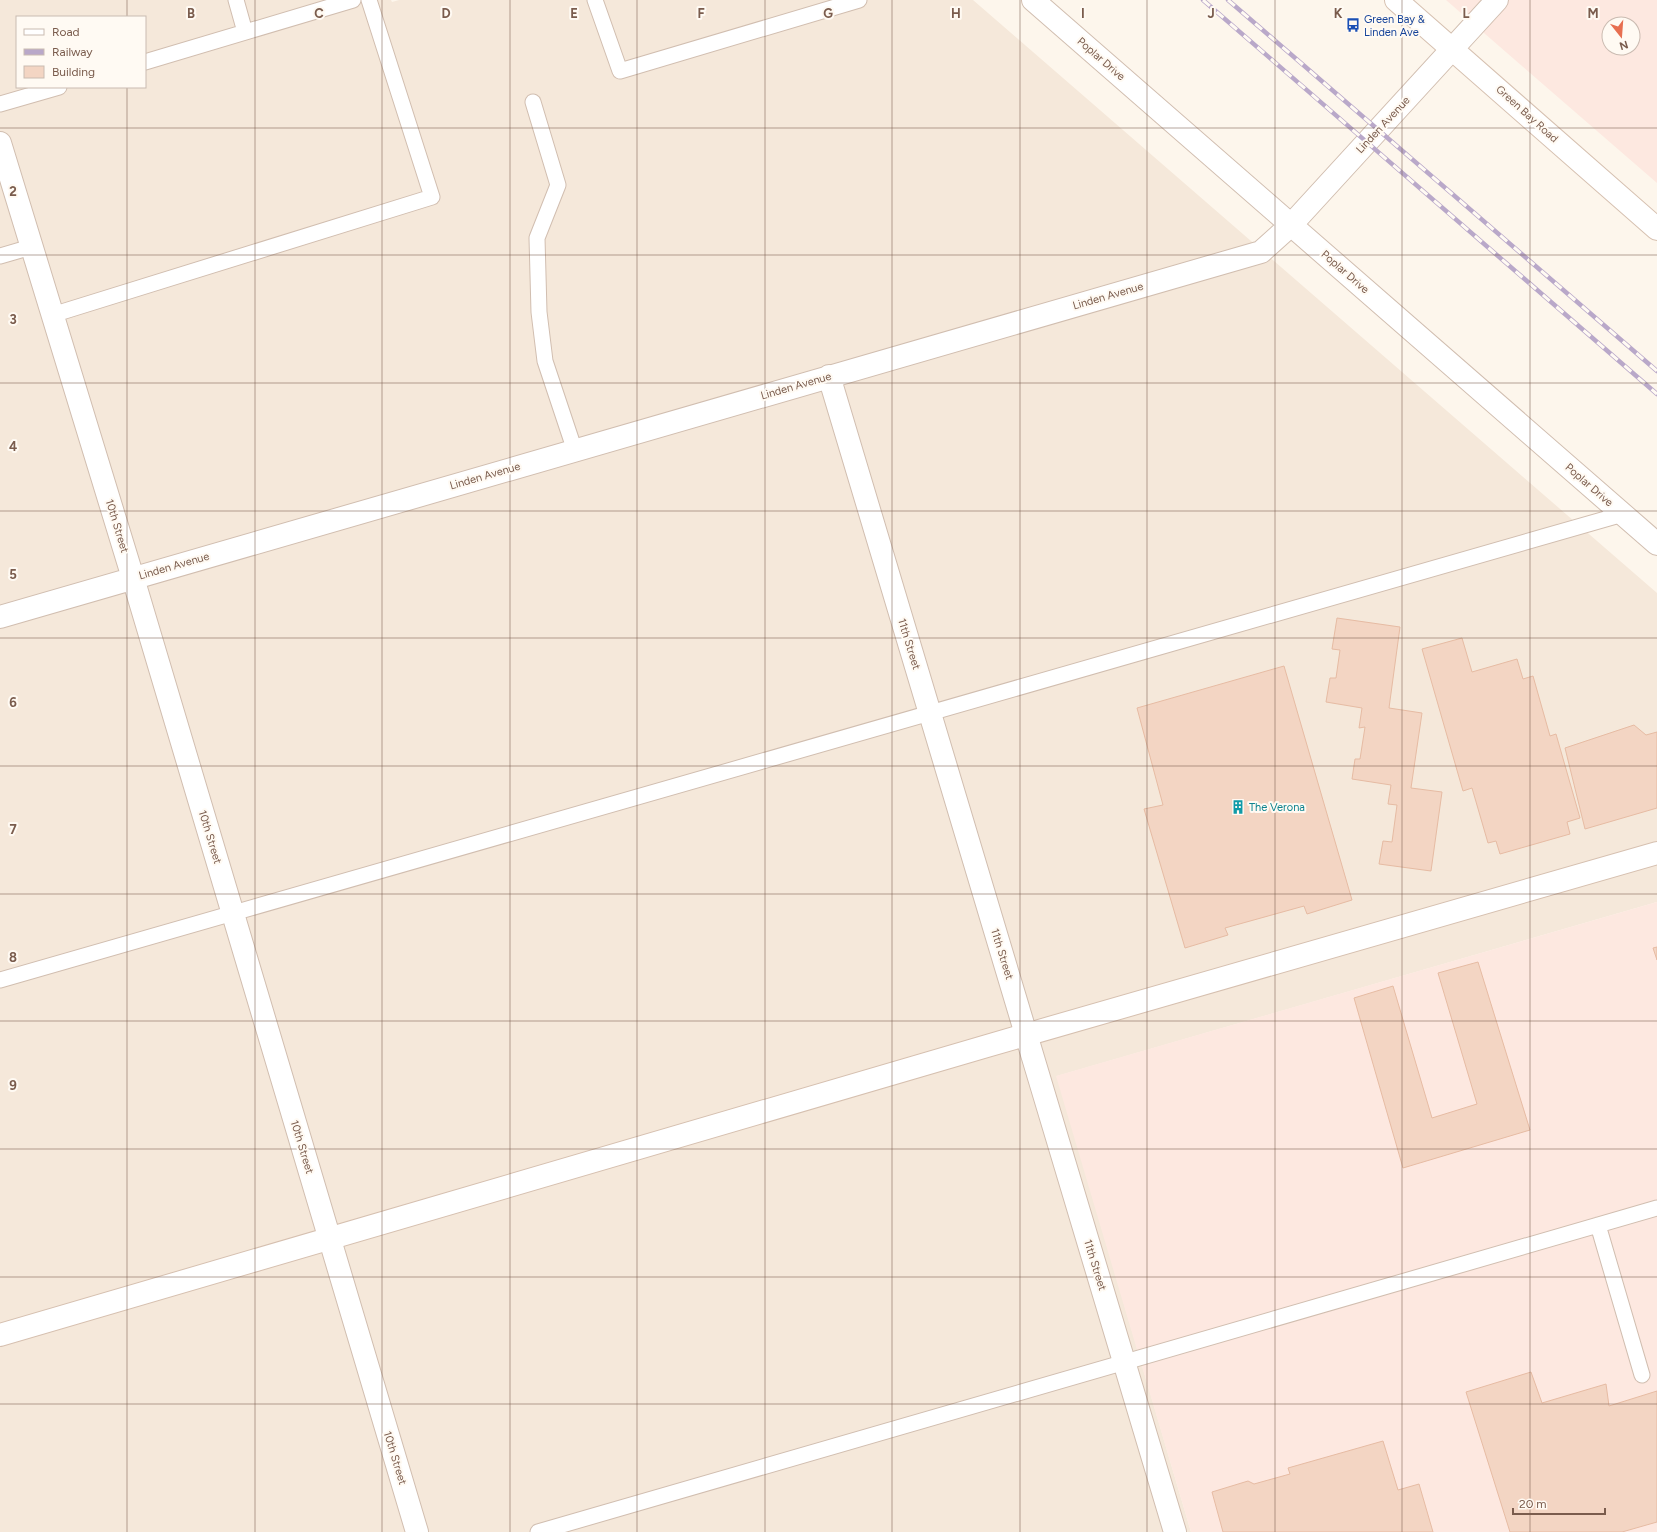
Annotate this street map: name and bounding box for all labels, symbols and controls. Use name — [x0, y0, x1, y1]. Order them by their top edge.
text: B — [187, 6, 195, 21]
text: C — [314, 6, 324, 21]
text: D — [441, 6, 451, 21]
text: E — [570, 6, 578, 21]
text: F — [697, 6, 705, 21]
text: G — [823, 6, 833, 21]
text: H — [951, 6, 961, 21]
text: I — [1081, 6, 1085, 21]
text: J — [1207, 6, 1215, 21]
text: K — [1334, 6, 1343, 21]
text: L — [1463, 6, 1470, 21]
text: M — [1587, 6, 1599, 21]
place label: Green Bay & Linden Ave — [1364, 13, 1425, 39]
legend — [16, 16, 146, 88]
north arrow — [1601, 16, 1641, 56]
bus stop icon: Green Bay & Linden Ave — [1345, 17, 1361, 33]
text: Road — [52, 25, 80, 39]
street label: Poplar Drive — [1074, 35, 1128, 83]
text: N — [1618, 38, 1630, 53]
text: Railway — [52, 45, 93, 59]
text: Building — [52, 65, 95, 79]
street label: Green Bay Road — [1493, 83, 1561, 145]
street label: Linden Avenue — [1353, 94, 1413, 156]
text: 2 — [9, 184, 17, 199]
street label: Poplar Drive — [1318, 248, 1372, 296]
street label: Linden Avenue — [1071, 280, 1145, 312]
text: 3 — [9, 312, 17, 327]
street label: Linden Avenue — [759, 370, 833, 402]
text: 4 — [9, 439, 17, 454]
street label: Linden Avenue — [448, 460, 522, 492]
street label: Poplar Drive — [1562, 461, 1616, 509]
street label: 10th Street — [103, 498, 131, 554]
street label: Linden Avenue — [137, 550, 211, 582]
text: 5 — [9, 567, 17, 582]
street label: 11th Street — [895, 617, 923, 671]
text: 6 — [9, 695, 17, 710]
building icon: The Verona — [1230, 799, 1246, 815]
place label: The Verona — [1249, 801, 1305, 814]
street label: 10th Street — [196, 809, 224, 865]
text: 7 — [9, 822, 17, 837]
street label: 11th Street — [988, 927, 1016, 981]
text: 8 — [9, 950, 17, 965]
text: 9 — [9, 1078, 17, 1093]
street label: 10th Street — [288, 1119, 316, 1175]
street label: 11th Street — [1081, 1238, 1109, 1292]
street label: 10th Street — [381, 1430, 409, 1486]
scale bar — [1513, 1490, 1605, 1516]
text: 20 m — [1519, 1497, 1547, 1511]

